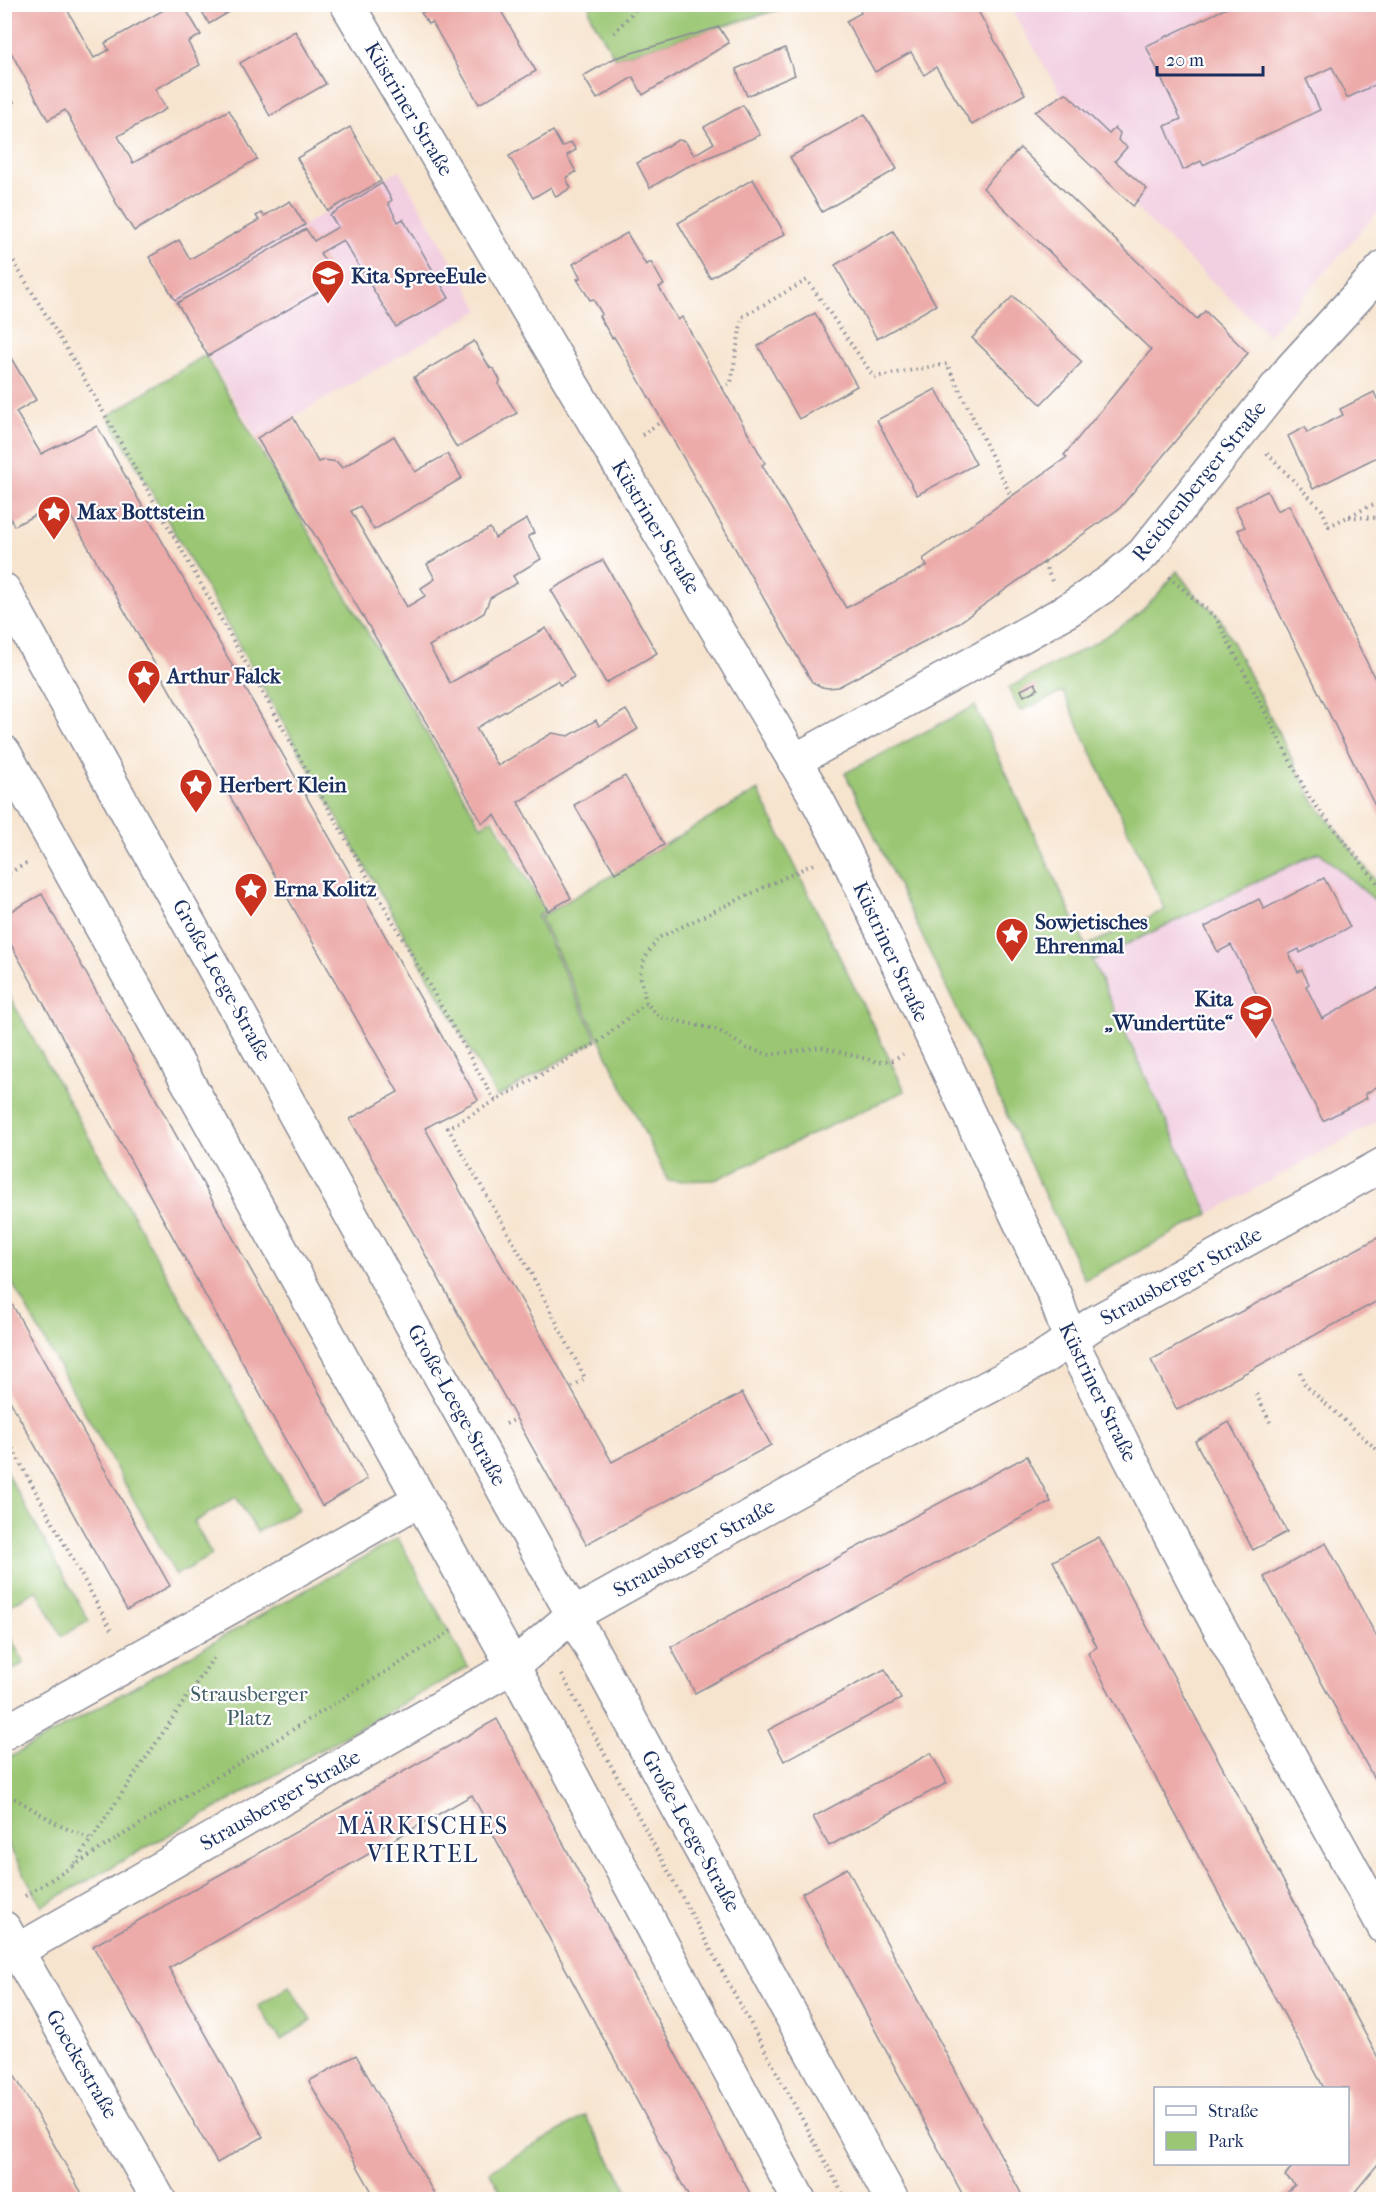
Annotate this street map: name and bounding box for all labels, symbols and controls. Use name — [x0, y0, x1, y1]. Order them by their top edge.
street label: Küstriner Straße — [360, 38, 458, 180]
scale bar — [1157, 39, 1264, 77]
text: 20 m — [1166, 50, 1204, 71]
school or university icon: Kita SpreeEule — [310, 258, 346, 305]
place label: Kita SpreeEule — [351, 264, 487, 288]
street label: Reichenberger Straße — [1127, 396, 1271, 566]
street label: Küstriner Straße — [607, 456, 705, 598]
place icon: Max Bottstein — [36, 494, 72, 541]
place label: Max Bottstein — [76, 500, 205, 524]
place icon: Arthur Falck — [126, 658, 162, 705]
place label: Arthur Falck — [165, 664, 282, 688]
place icon: Herbert Klein — [178, 767, 214, 814]
place label: Herbert Klein — [219, 773, 348, 797]
place icon: Erna Kolitz — [233, 871, 269, 918]
place label: Erna Kolitz — [274, 877, 377, 901]
street label: Küstriner Straße — [848, 878, 934, 1026]
street label: Große-Leege-Straße — [168, 895, 276, 1065]
place label: Sowjetisches Ehrenmal — [1035, 910, 1148, 958]
place icon: Sowjetisches Ehrenmal — [994, 916, 1030, 963]
place label: Kita „Wundertüte“ — [1104, 987, 1234, 1035]
school or university icon: Kita „Wundertüte“ — [1238, 993, 1274, 1040]
street label: Strausberger Straße — [1096, 1222, 1266, 1330]
street label: Küstriner Straße — [1054, 1318, 1142, 1466]
street label: Große-Leege-Straße — [403, 1320, 511, 1490]
street label: Strausberger Straße — [609, 1494, 779, 1602]
park label: Strausberger Platz — [190, 1682, 308, 1730]
street label: Strausberger Straße — [196, 1744, 364, 1856]
street label: Große-Leege-Straße — [637, 1746, 745, 1916]
district label: MÄRKISCHES VIERTEL — [337, 1811, 509, 1868]
street label: Goeckestraße — [41, 2005, 123, 2123]
legend — [1154, 2087, 1349, 2165]
text: Straße — [1208, 2101, 1259, 2122]
text: Park — [1208, 2131, 1245, 2152]

